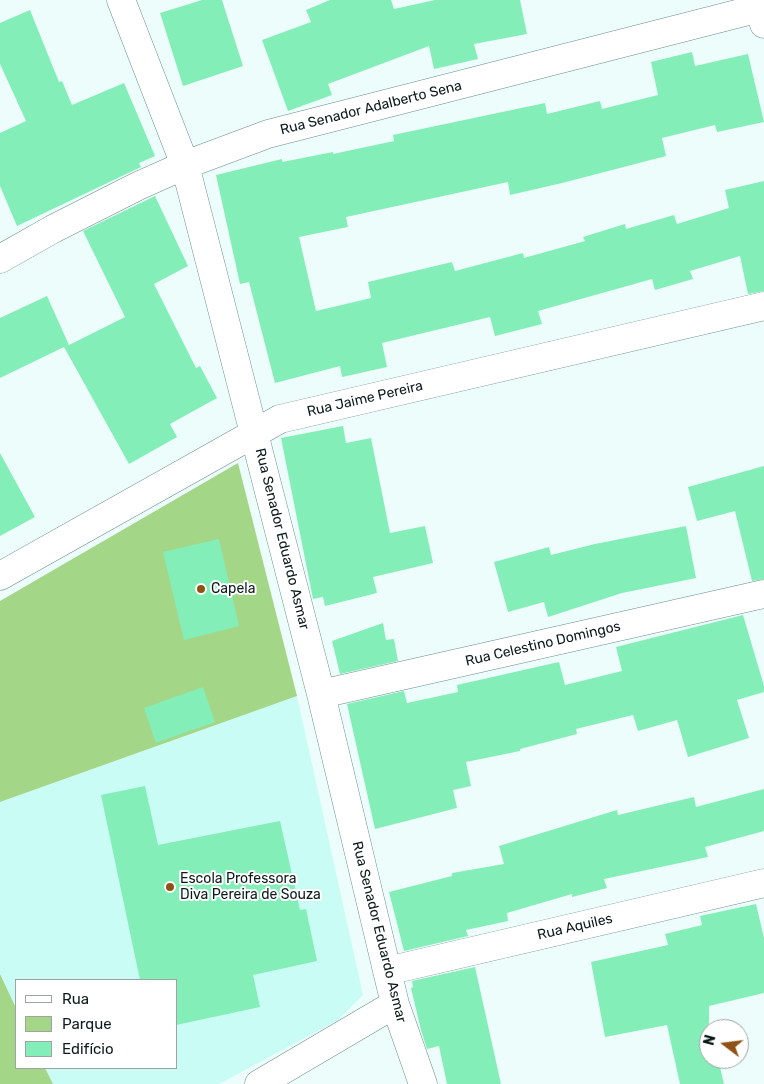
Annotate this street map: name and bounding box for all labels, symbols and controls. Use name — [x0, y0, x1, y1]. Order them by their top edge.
street label: Rua Senador Adalberto Sena — [278, 77, 464, 139]
street label: Rua Jaime Pereira — [305, 377, 425, 421]
street label: Rua Senador Eduardo Asmar — [251, 446, 313, 632]
place label: Capela — [211, 581, 255, 597]
marker: Capela — [195, 583, 207, 595]
street label: Rua Celestino Domingos — [464, 618, 622, 670]
street label: Rua Senador Eduardo Asmar — [348, 839, 410, 1025]
place label: Escola Professora Diva Pereira de Souza — [180, 871, 321, 904]
marker: Escola Professora Diva Pereira de Souza — [164, 881, 176, 893]
street label: Rua Aquiles — [536, 910, 614, 944]
legend — [15, 979, 178, 1069]
text: Rua — [62, 990, 89, 1008]
text: Parque — [62, 1015, 112, 1033]
north arrow — [699, 1019, 749, 1069]
text: N — [700, 1033, 720, 1047]
text: Edifício — [62, 1040, 114, 1058]

